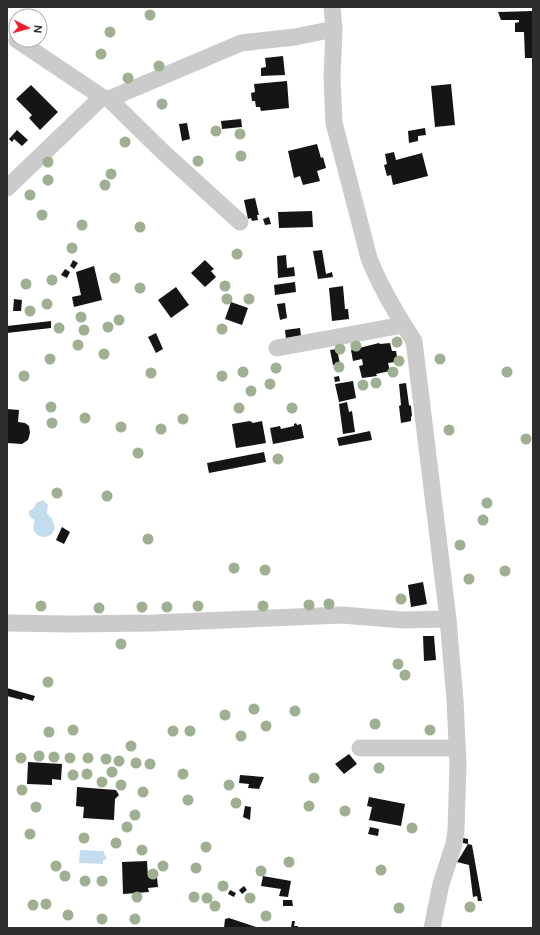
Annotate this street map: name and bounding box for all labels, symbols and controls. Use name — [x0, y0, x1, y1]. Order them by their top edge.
north arrow — [8, 8, 48, 48]
text: N — [31, 24, 45, 34]

